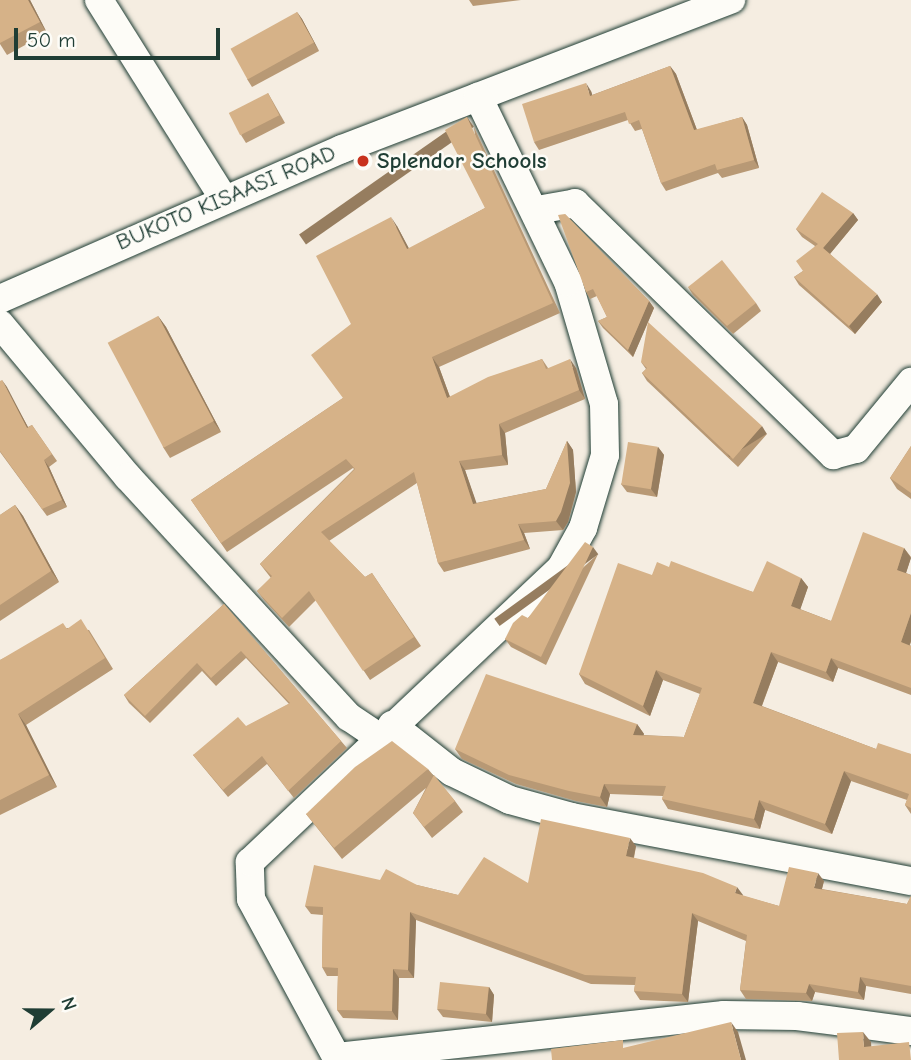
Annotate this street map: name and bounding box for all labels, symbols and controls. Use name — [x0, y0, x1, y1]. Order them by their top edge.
scale bar — [18, 14, 224, 58]
text: 50 m — [27, 28, 76, 52]
street label: BUKOTO KISAASI ROAD — [112, 139, 340, 257]
place label: Splendor Schools — [377, 147, 547, 175]
marker: Splendor Schools — [355, 153, 371, 169]
north arrow — [14, 976, 84, 1046]
text: N — [56, 994, 81, 1013]

